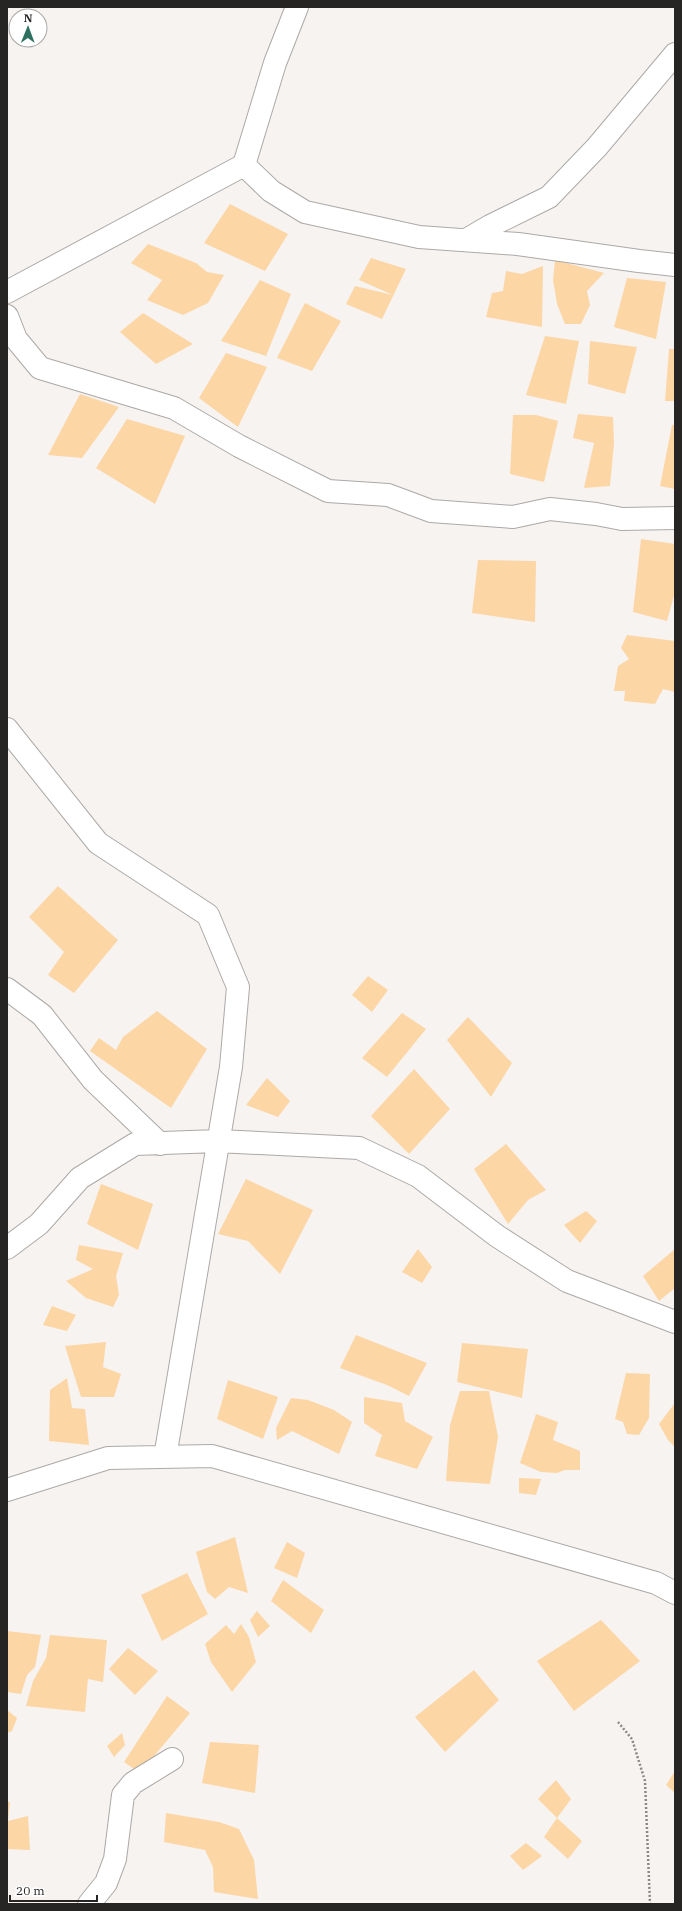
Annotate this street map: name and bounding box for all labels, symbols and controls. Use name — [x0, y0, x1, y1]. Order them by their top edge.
north arrow — [8, 8, 48, 48]
text: N — [24, 11, 33, 25]
scale bar — [10, 1877, 97, 1903]
text: 20 m — [16, 1883, 45, 1898]

